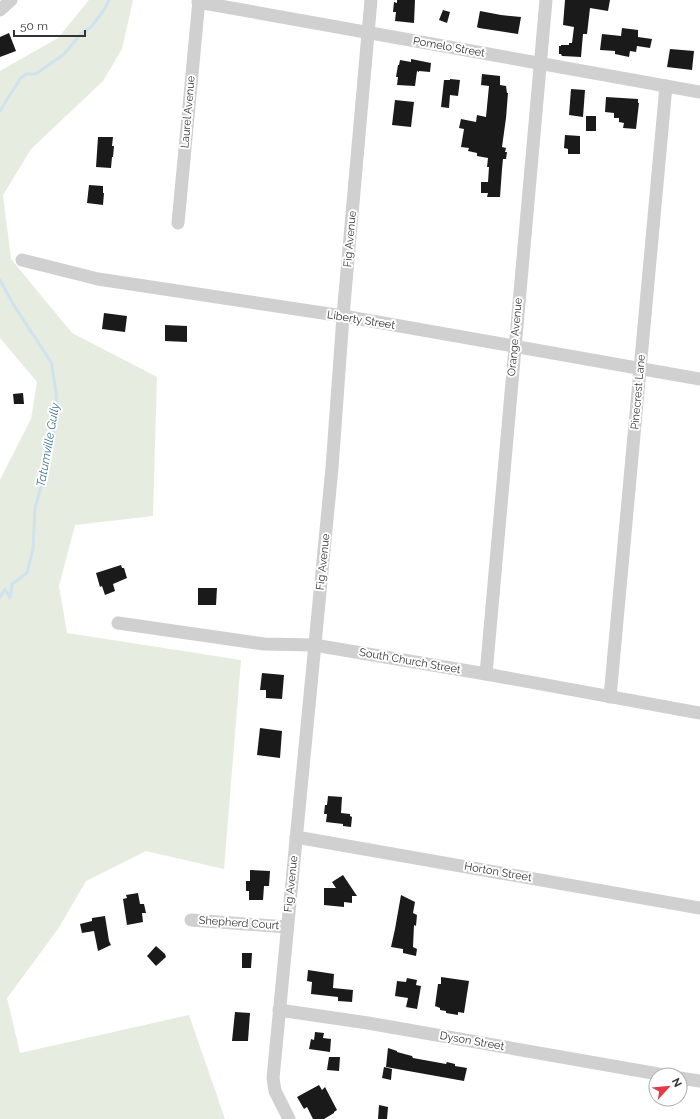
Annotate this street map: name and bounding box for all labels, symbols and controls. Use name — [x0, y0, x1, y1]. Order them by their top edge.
scale bar — [14, 12, 85, 38]
text: 50 m — [20, 19, 48, 33]
street label: Pomelo Street — [412, 34, 486, 60]
street label: Laurel Avenue — [178, 75, 198, 149]
street label: Fig Avenue — [341, 210, 359, 268]
street label: Orange Avenue — [505, 297, 525, 377]
street label: Liberty Street — [326, 308, 396, 332]
street label: Pinecrest Lane — [628, 353, 648, 430]
water label: Tatumville Gully — [34, 401, 62, 488]
street label: Fig Avenue — [314, 533, 332, 591]
street label: South Church Street — [358, 646, 462, 676]
street label: Fig Avenue — [282, 855, 300, 913]
street label: Horton Street — [463, 860, 533, 884]
street label: Shepherd Court — [198, 914, 280, 932]
street label: Dyson Street — [439, 1029, 506, 1053]
north arrow — [648, 1067, 688, 1107]
text: N — [669, 1076, 684, 1089]

